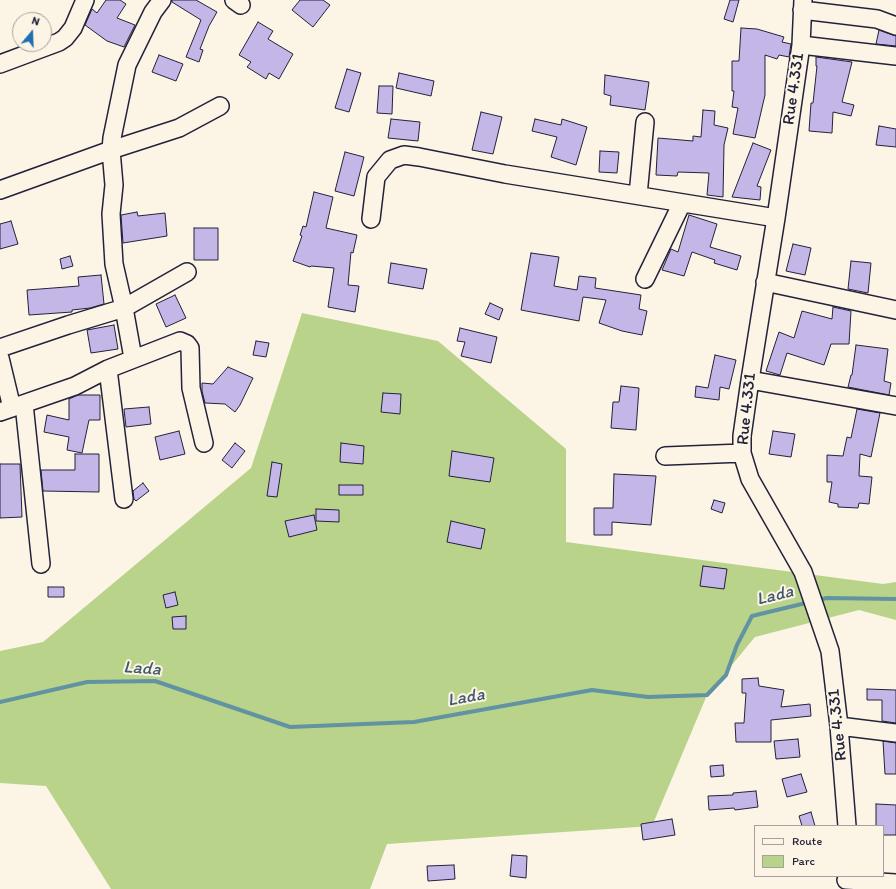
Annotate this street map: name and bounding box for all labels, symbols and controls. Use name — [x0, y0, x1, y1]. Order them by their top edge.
north arrow — [12, 12, 52, 52]
text: N — [30, 14, 41, 28]
street label: Rue 4.331 — [779, 52, 809, 126]
street label: Rue 4.331 — [733, 372, 761, 446]
water label: Lada — [754, 581, 796, 611]
water label: Lada — [123, 657, 161, 681]
water label: Lada — [446, 684, 486, 712]
street label: Rue 4.331 — [824, 688, 852, 762]
legend — [754, 825, 884, 877]
text: Route — [792, 834, 822, 848]
text: Parc — [792, 854, 815, 868]

